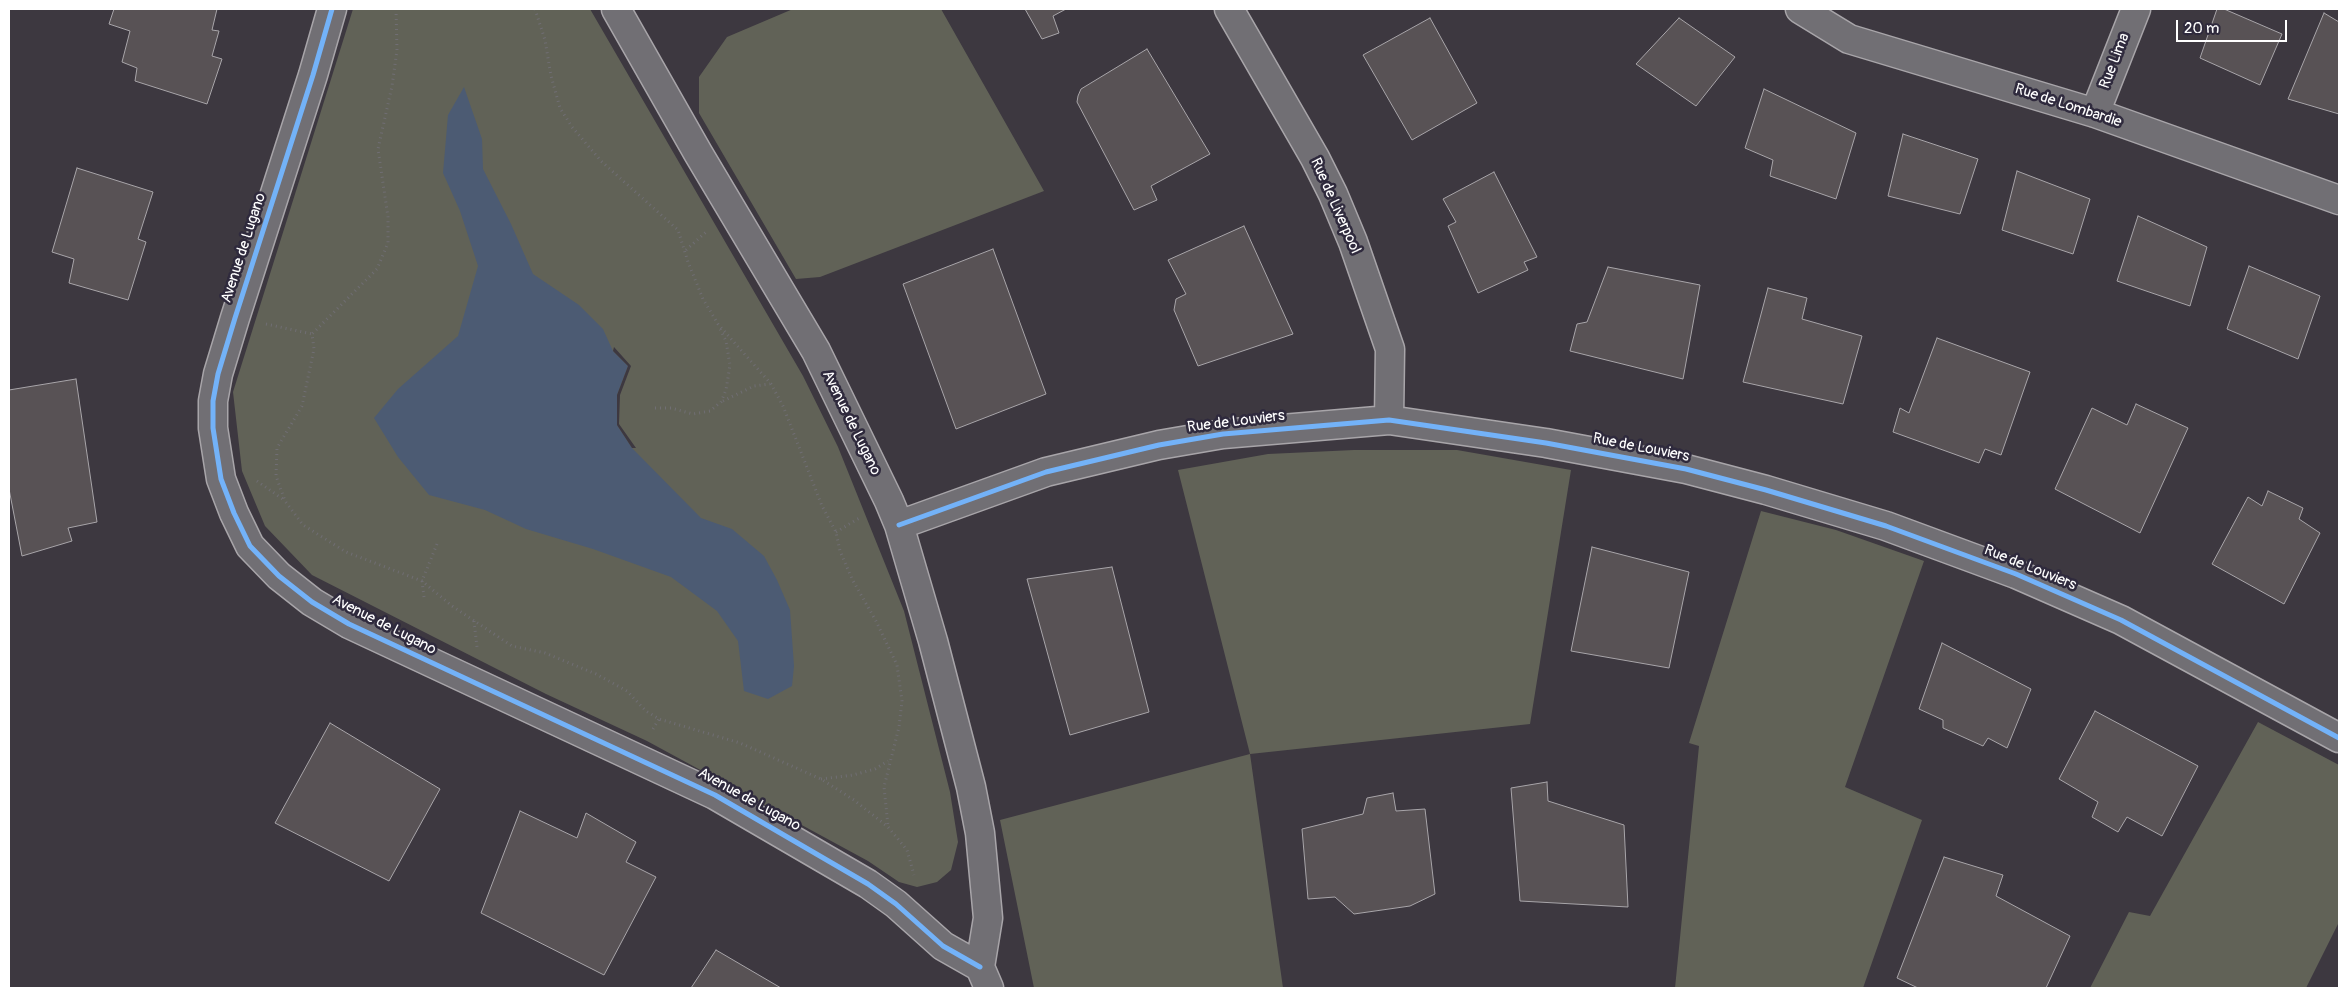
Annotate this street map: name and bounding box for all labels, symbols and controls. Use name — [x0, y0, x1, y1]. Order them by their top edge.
scale bar — [2178, 10, 2289, 42]
text: 20 m — [2184, 19, 2219, 38]
street label: Rue Lima — [2096, 31, 2134, 91]
street label: Rue de Lombardie — [2012, 80, 2124, 132]
street label: Rue de Liverpool — [1306, 155, 1364, 257]
street label: Avenue de Lugano — [218, 191, 270, 305]
street label: Avenue de Lugano — [818, 368, 884, 478]
street label: Rue de Louviers — [1186, 407, 1286, 437]
street label: Rue de Louviers — [1591, 430, 1691, 466]
street label: Rue de Louviers — [1981, 541, 2079, 595]
street label: Avenue de Lugano — [329, 591, 439, 659]
street label: Avenue de Lugano — [695, 764, 803, 836]

